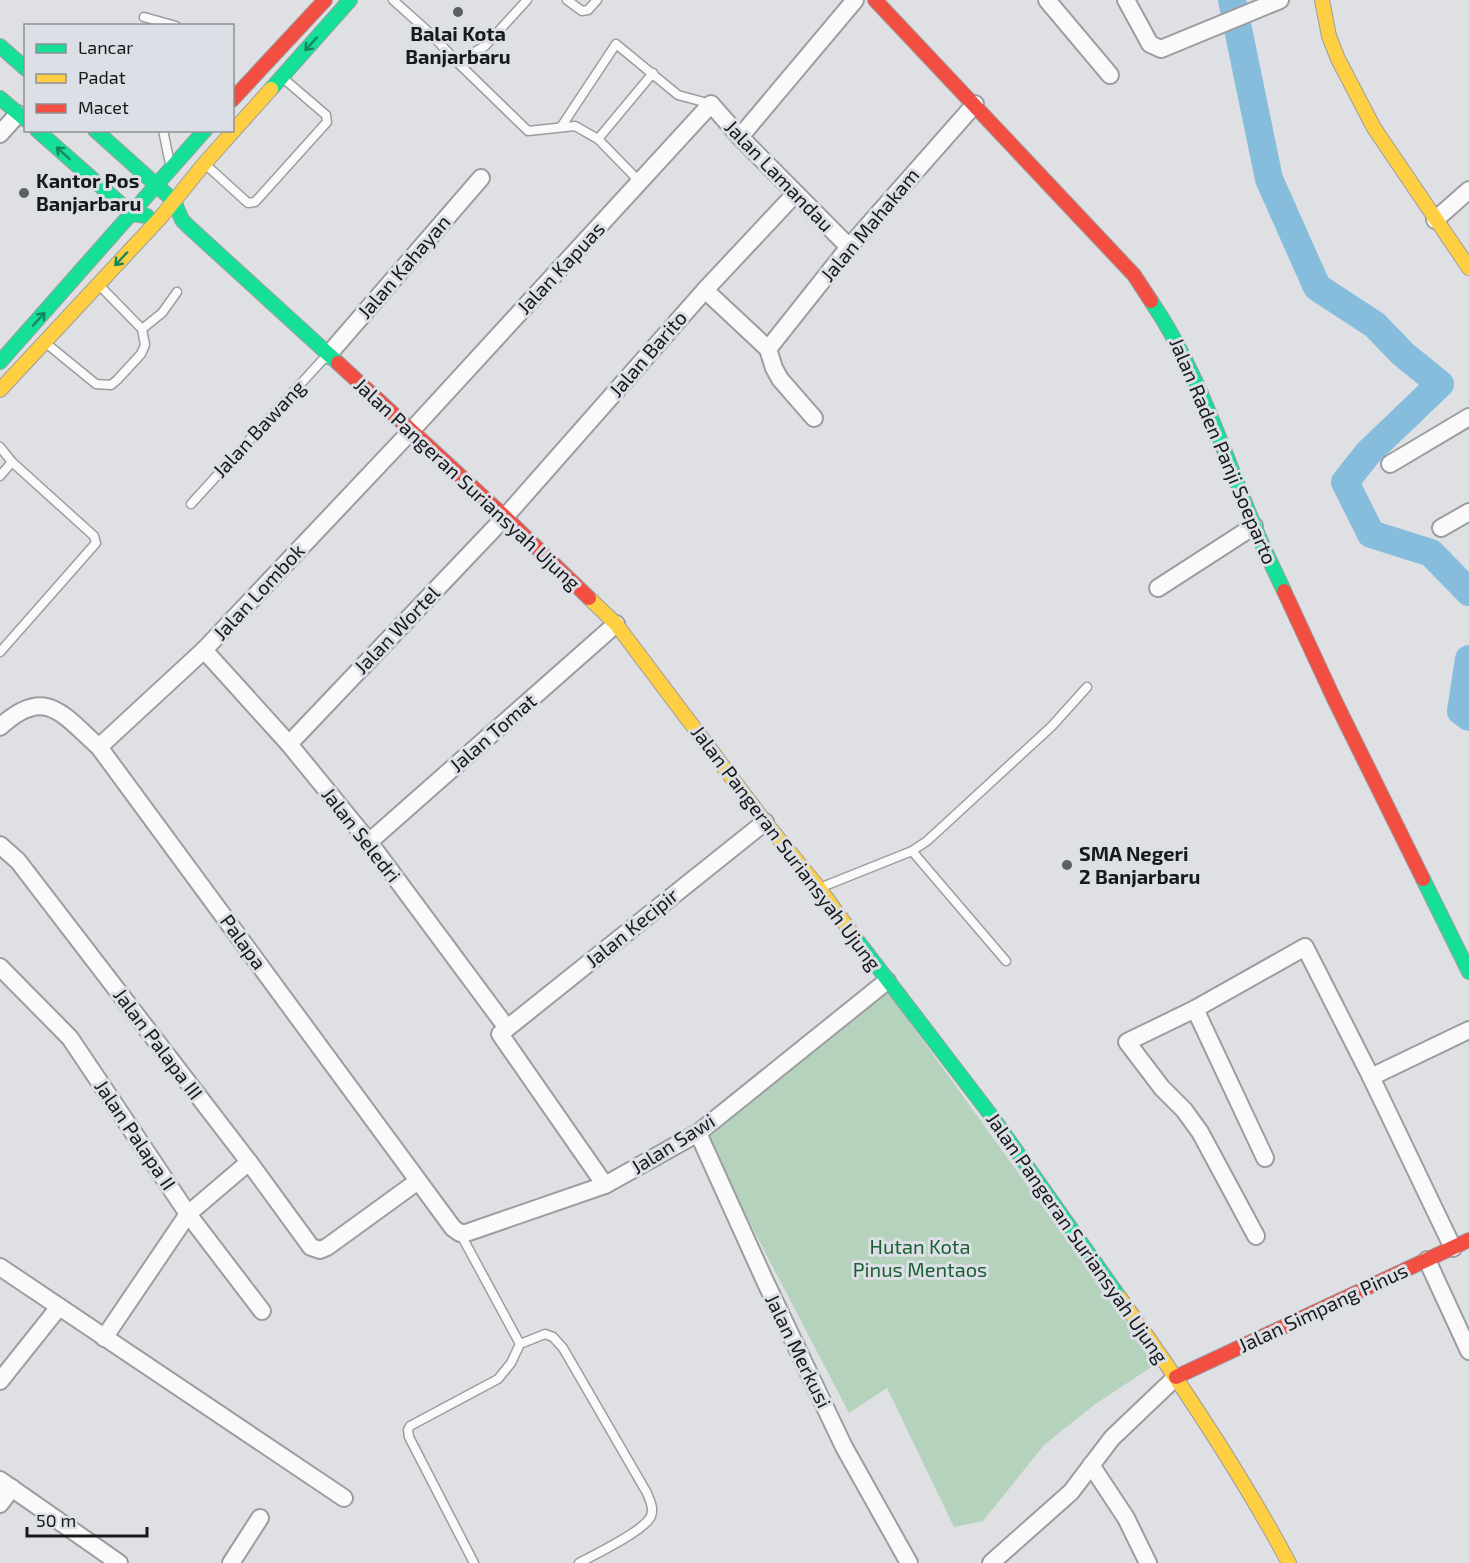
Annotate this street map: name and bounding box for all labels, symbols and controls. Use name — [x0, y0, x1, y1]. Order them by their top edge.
marker: Balai Kota Banjarbaru — [451, 5, 465, 19]
place label: Balai Kota Banjarbaru — [405, 21, 511, 68]
legend — [24, 24, 234, 132]
text: Lancar — [78, 36, 134, 58]
one-way arrow — [304, 36, 318, 51]
text: Padat — [78, 66, 126, 88]
text: Macet — [78, 96, 129, 118]
street label: Jalan Lamandau — [720, 114, 839, 236]
one-way arrow — [55, 147, 71, 160]
street label: Jalan Mahakam — [815, 163, 924, 286]
place label: Kantor Pos Banjarbaru — [36, 168, 141, 215]
marker: Kantor Pos Banjarbaru — [17, 186, 31, 200]
street label: Jalan Kahayan — [352, 210, 455, 323]
street label: Jalan Kapuas — [511, 216, 609, 319]
one-way arrow — [114, 251, 128, 266]
street label: Jalan Barito — [603, 305, 691, 401]
one-way arrow — [32, 312, 46, 327]
street label: Jalan Raden Panji Soeparto — [1165, 334, 1283, 568]
street label: Jalan Pangeran Suriansyah Ujung — [350, 372, 586, 594]
street label: Jalan Bawang — [207, 375, 309, 482]
street label: Jalan Lombok — [208, 538, 309, 644]
street label: Jalan Wortel — [348, 580, 444, 678]
street label: Jalan Tomat — [444, 688, 541, 776]
street label: Jalan Pangeran Suriansyah Ujung — [687, 720, 887, 975]
street label: Jalan Seledri — [317, 782, 406, 887]
place label: SMA Negeri 2 Banjarbaru — [1079, 841, 1200, 888]
marker: SMA Negeri 2 Banjarbaru — [1060, 858, 1074, 872]
street label: Jalan Kecipir — [580, 883, 683, 972]
street label: Palapa — [216, 909, 272, 974]
street label: Jalan Palapa III — [109, 983, 208, 1104]
street label: Jalan Palapa II — [90, 1075, 182, 1194]
street label: Jalan Sawi — [626, 1108, 719, 1178]
street label: Jalan Pangeran Suriansyah Ujung — [982, 1108, 1174, 1367]
park label: Hutan Kota Pinus Mentaos — [853, 1234, 987, 1281]
street label: Jalan Simpang Pinus — [1234, 1257, 1411, 1357]
street label: Jalan Merkusi — [761, 1290, 837, 1411]
scale bar — [27, 1500, 147, 1538]
text: 50 m — [36, 1509, 76, 1531]

